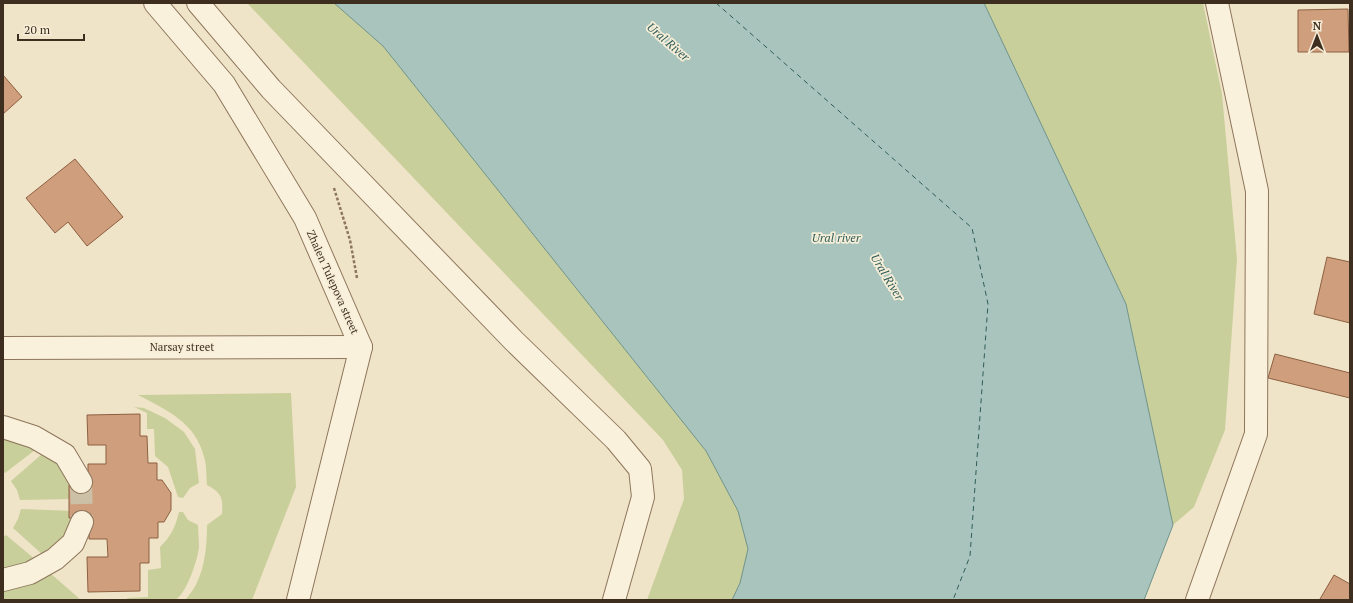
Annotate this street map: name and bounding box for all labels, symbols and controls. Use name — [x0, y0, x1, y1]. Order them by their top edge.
scale bar — [18, 16, 84, 42]
north arrow — [1297, 16, 1337, 56]
water label: Ural River — [644, 19, 694, 65]
text: N — [1313, 19, 1322, 33]
text: 20 m — [24, 22, 51, 37]
street label: Zhalen Tulepova street — [304, 228, 362, 336]
water label: Ural river — [812, 230, 862, 245]
water label: Ural River — [868, 251, 908, 304]
street label: Narsay street — [150, 340, 214, 354]

